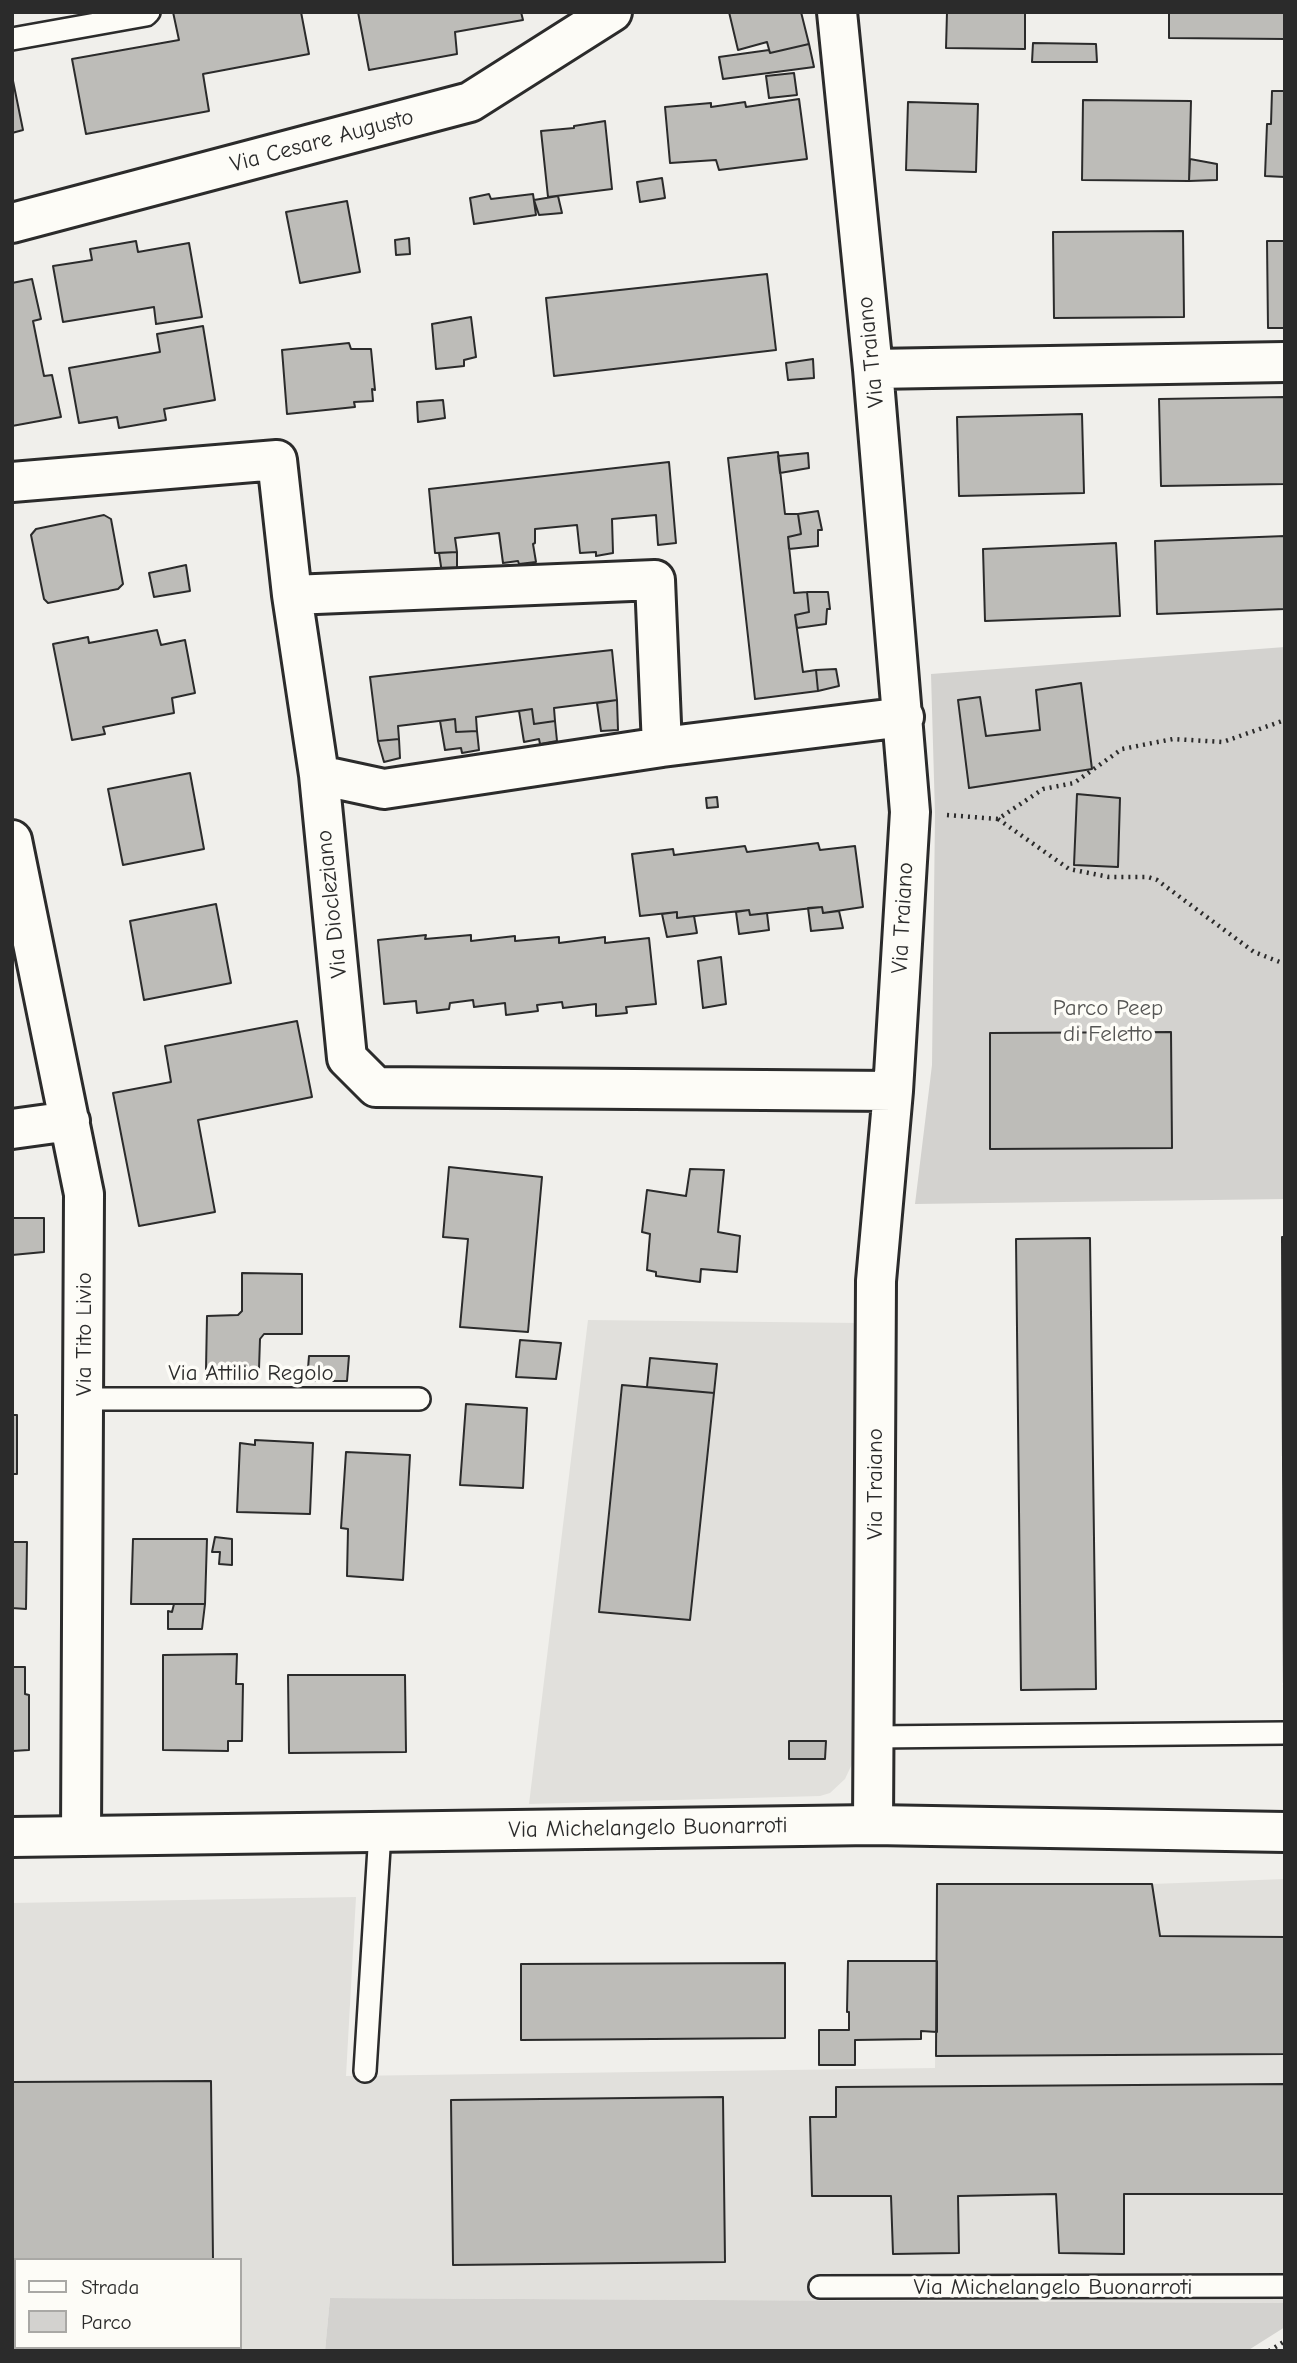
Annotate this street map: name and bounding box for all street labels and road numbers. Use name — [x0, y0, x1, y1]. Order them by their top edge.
street label: Via Cesare Augusto — [227, 103, 417, 179]
street label: Via Traiano — [851, 295, 891, 409]
street label: Via Diocleziano — [311, 829, 353, 979]
street label: Via Traiano — [886, 862, 920, 974]
street label: Via Tito Livio — [70, 1272, 98, 1396]
street label: Via Attilio Regolo — [168, 1359, 334, 1387]
street label: Via Traiano — [861, 1428, 889, 1540]
street label: Via Michelangelo Buonarroti — [508, 1812, 788, 1844]
street label: Via Michelangelo Buonarroti — [913, 2273, 1193, 2301]

